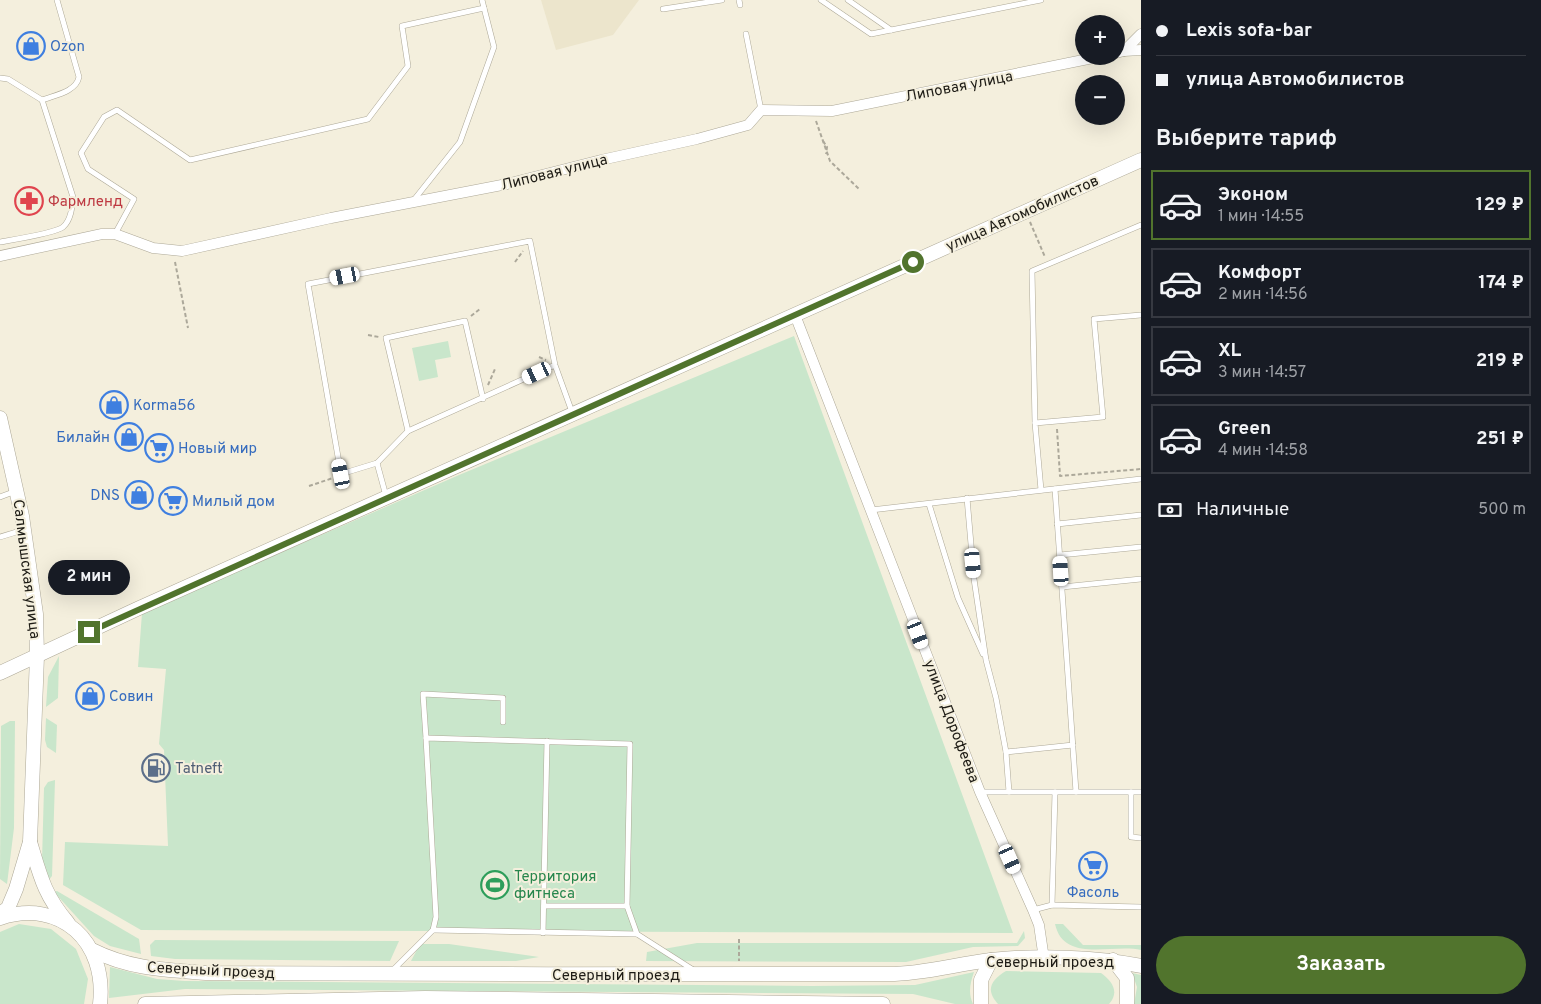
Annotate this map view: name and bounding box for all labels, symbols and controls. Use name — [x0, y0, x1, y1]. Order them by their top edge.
map controls — [1075, 15, 1125, 125]
button: + — [1075, 15, 1125, 65]
text: Lexis sofa-bar — [1186, 19, 1312, 43]
shop icon: Ozon — [16, 31, 46, 61]
place label: Ozon — [50, 38, 85, 57]
street label: Липовая улица — [904, 68, 1015, 107]
text: улица Автомобилистов — [1186, 68, 1405, 92]
button: − — [1075, 75, 1125, 125]
text: Выберите тариф — [1156, 126, 1337, 153]
street label: Липовая улица — [499, 151, 610, 196]
street label: улица Автомобилистов — [943, 172, 1102, 257]
icon: car — [1158, 183, 1203, 228]
text: Эконом — [1218, 183, 1288, 207]
pharmacy icon: Фармленд — [14, 186, 44, 216]
place label: Фармленд — [48, 193, 123, 212]
text: 129 ₽ — [1476, 193, 1524, 217]
text: 1 мин · 14:55 — [1218, 207, 1304, 227]
route start — [902, 251, 924, 273]
icon: car — [1158, 261, 1203, 306]
text: Комфорт — [1218, 261, 1301, 285]
car — [328, 266, 361, 286]
text: 174 ₽ — [1478, 271, 1524, 295]
text: 2 мин · 14:56 — [1218, 285, 1308, 305]
icon: car — [1158, 339, 1203, 384]
text: XL — [1218, 339, 1241, 363]
text: 219 ₽ — [1476, 349, 1524, 373]
car — [520, 360, 553, 386]
text: 3 мин · 14:57 — [1218, 363, 1306, 383]
shop icon: Korma56 — [99, 390, 129, 420]
place label: Korma56 — [133, 397, 196, 416]
icon: car — [1158, 417, 1203, 462]
text: Green — [1218, 417, 1271, 441]
shop icon: Билайн — [114, 422, 144, 452]
text: 251 ₽ — [1476, 427, 1524, 451]
place label: Билайн — [56, 429, 110, 448]
supermarket icon: Новый мир — [144, 433, 174, 463]
place label: Новый мир — [178, 440, 257, 459]
text: 4 мин · 14:58 — [1218, 441, 1308, 461]
car — [330, 458, 351, 490]
shop icon: DNS — [124, 480, 154, 510]
supermarket icon: Милый дом — [158, 486, 188, 516]
place label: DNS — [90, 487, 120, 506]
place label: Милый дом — [192, 493, 275, 512]
icon: cash — [1156, 496, 1184, 524]
street label: Салмышская улица — [8, 498, 43, 640]
text: Наличные — [1196, 498, 1289, 522]
text: 500 m — [1478, 500, 1526, 520]
car — [964, 547, 981, 579]
car — [1052, 556, 1069, 586]
callout: 2 мин — [48, 560, 130, 594]
text: 2 мин — [67, 567, 111, 587]
car — [905, 617, 930, 651]
route end — [78, 621, 100, 643]
street label: улица Дорофеева — [918, 657, 983, 786]
shop icon: Совин — [75, 681, 105, 711]
place label: Совин — [109, 688, 153, 707]
fuel station icon: Tatneft — [141, 753, 171, 783]
place label: Tatneft — [175, 760, 223, 779]
car — [997, 842, 1022, 876]
supermarket icon: Фасоль — [1078, 851, 1108, 881]
place label: Территория фитнеса — [514, 868, 597, 904]
sports icon: Территория фитнеса — [480, 870, 510, 900]
place label: Фасоль — [1067, 884, 1120, 903]
button: Заказать — [1156, 936, 1526, 994]
street label: Северный проезд — [986, 954, 1114, 973]
street label: Северный проезд — [146, 959, 275, 984]
street label: Северный проезд — [552, 967, 680, 986]

